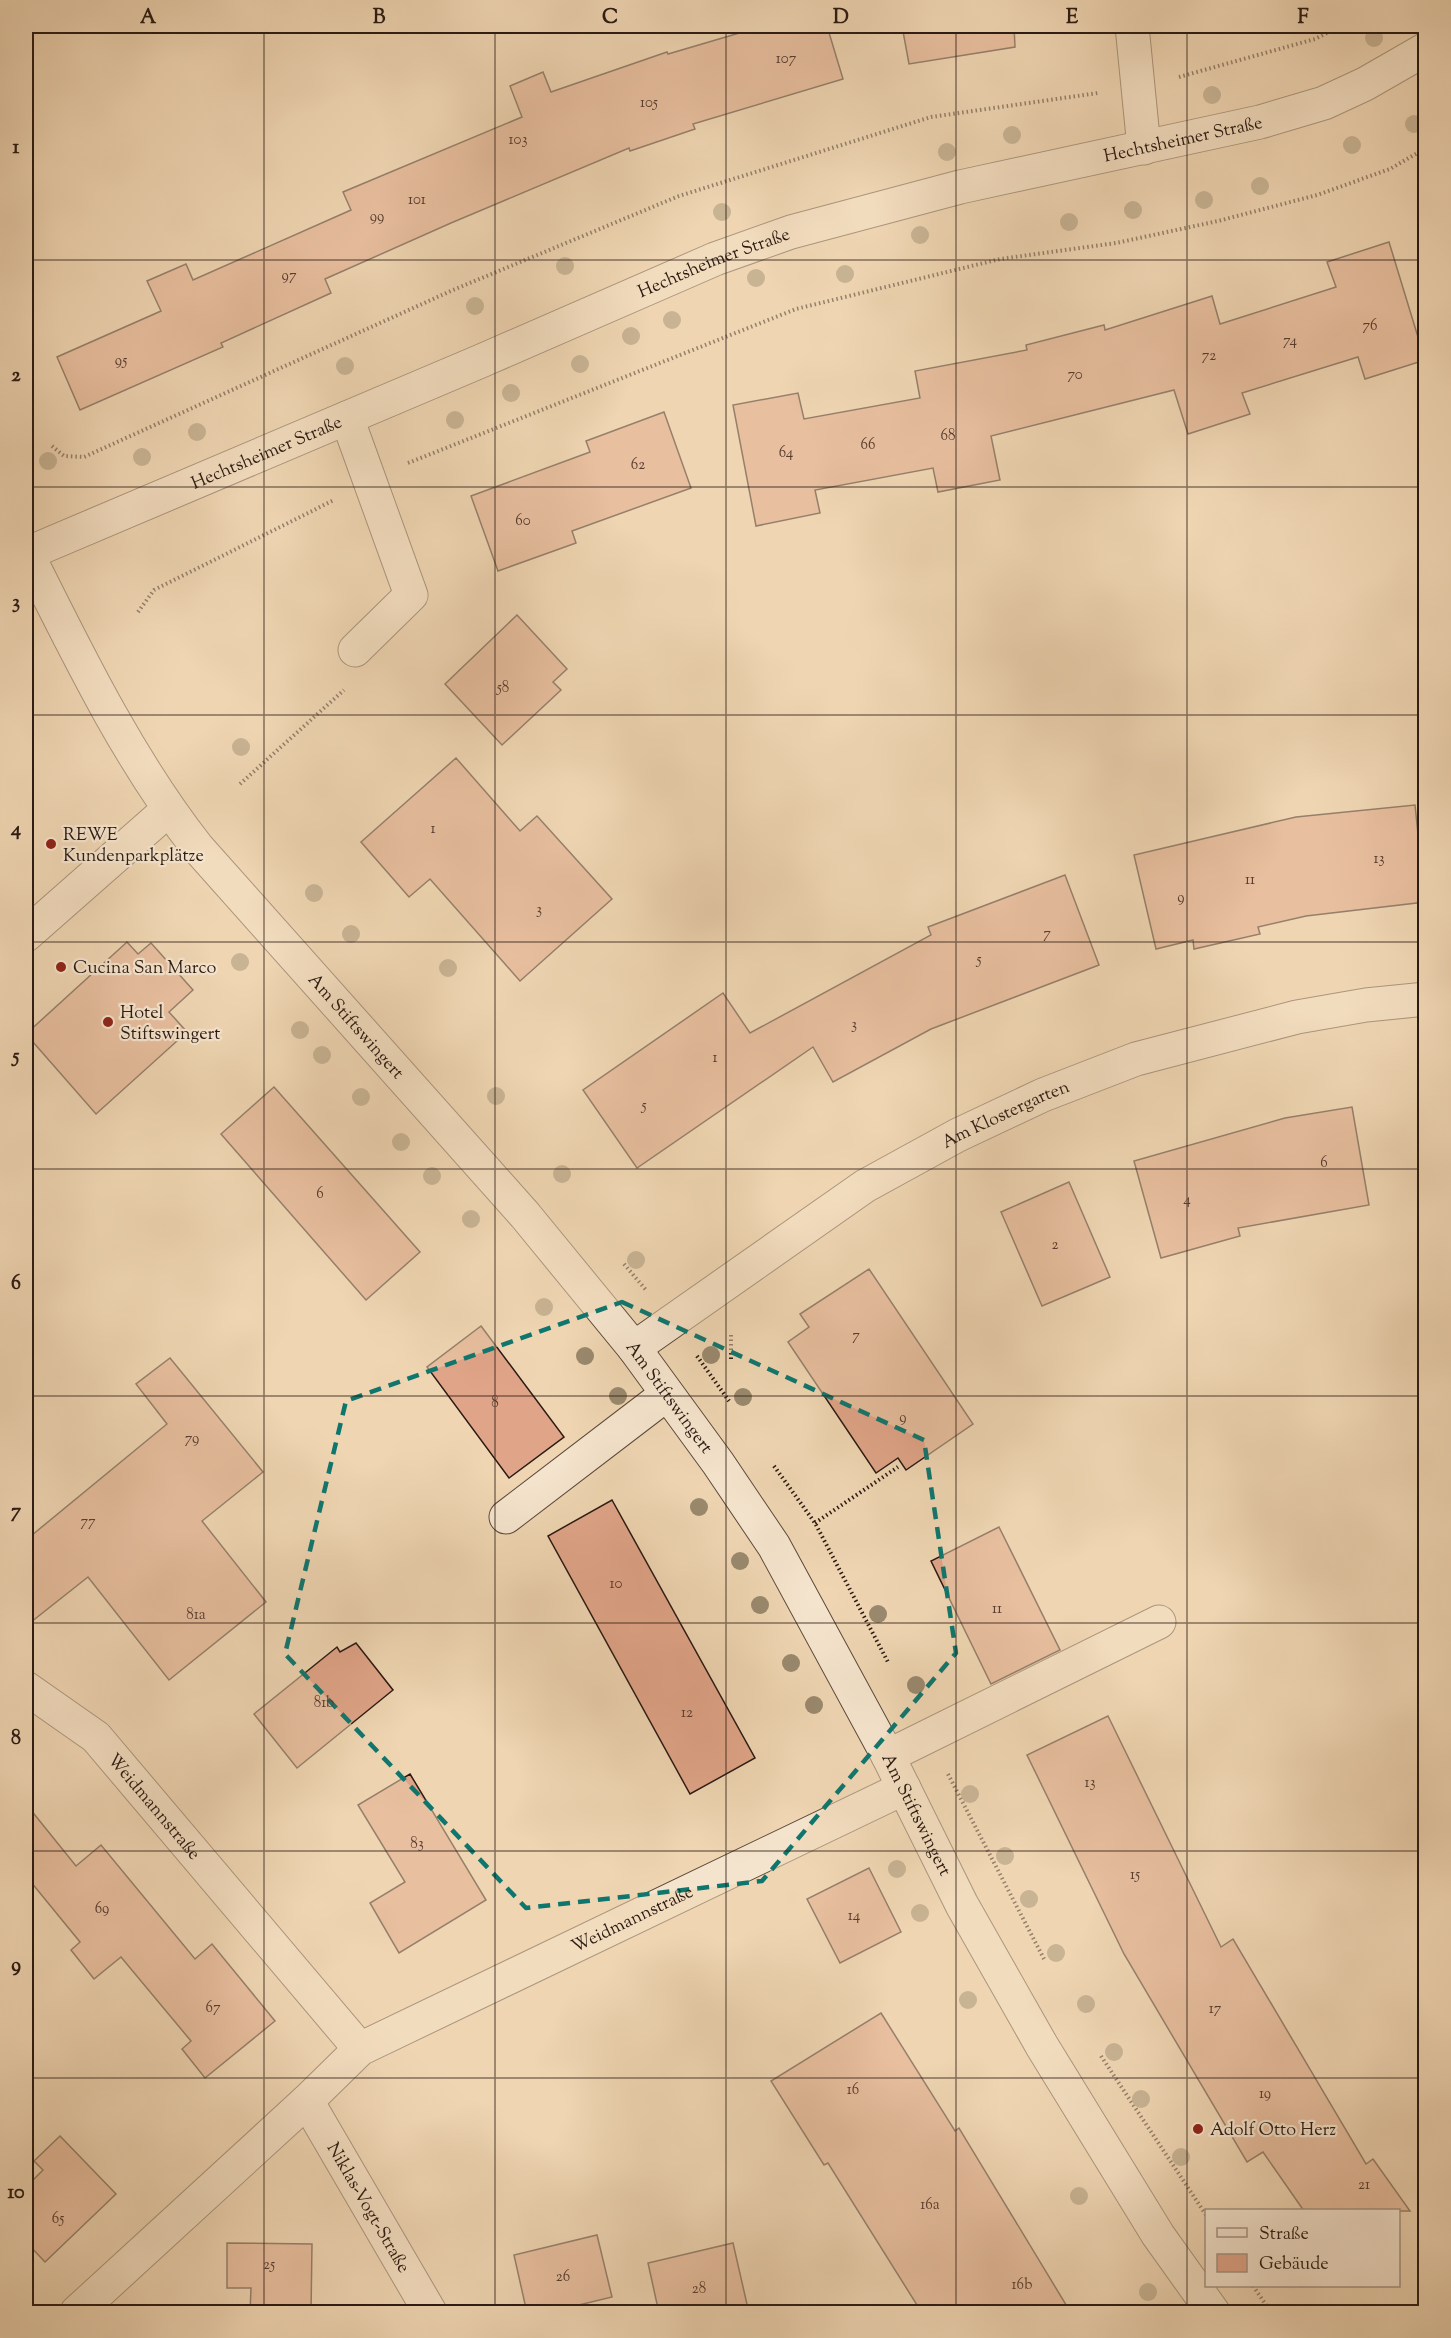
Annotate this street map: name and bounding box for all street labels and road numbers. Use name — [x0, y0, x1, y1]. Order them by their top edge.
street label: Hechtsheimer Straße — [1101, 111, 1265, 171]
street label: Hechtsheimer Straße — [634, 222, 794, 306]
street label: Hechtsheimer Straße — [188, 410, 347, 497]
street label: Am Stiftswingert — [301, 969, 409, 1086]
street label: Am Klostergarten — [938, 1075, 1074, 1156]
street label: Am Stiftswingert — [618, 1336, 718, 1460]
street label: Weidmannstraße — [100, 1748, 206, 1866]
street label: Am Stiftswingert — [874, 1750, 957, 1881]
street label: Weidmannstraße — [567, 1880, 698, 1961]
street label: Niklas-Vogt-Straße — [319, 2138, 415, 2278]

